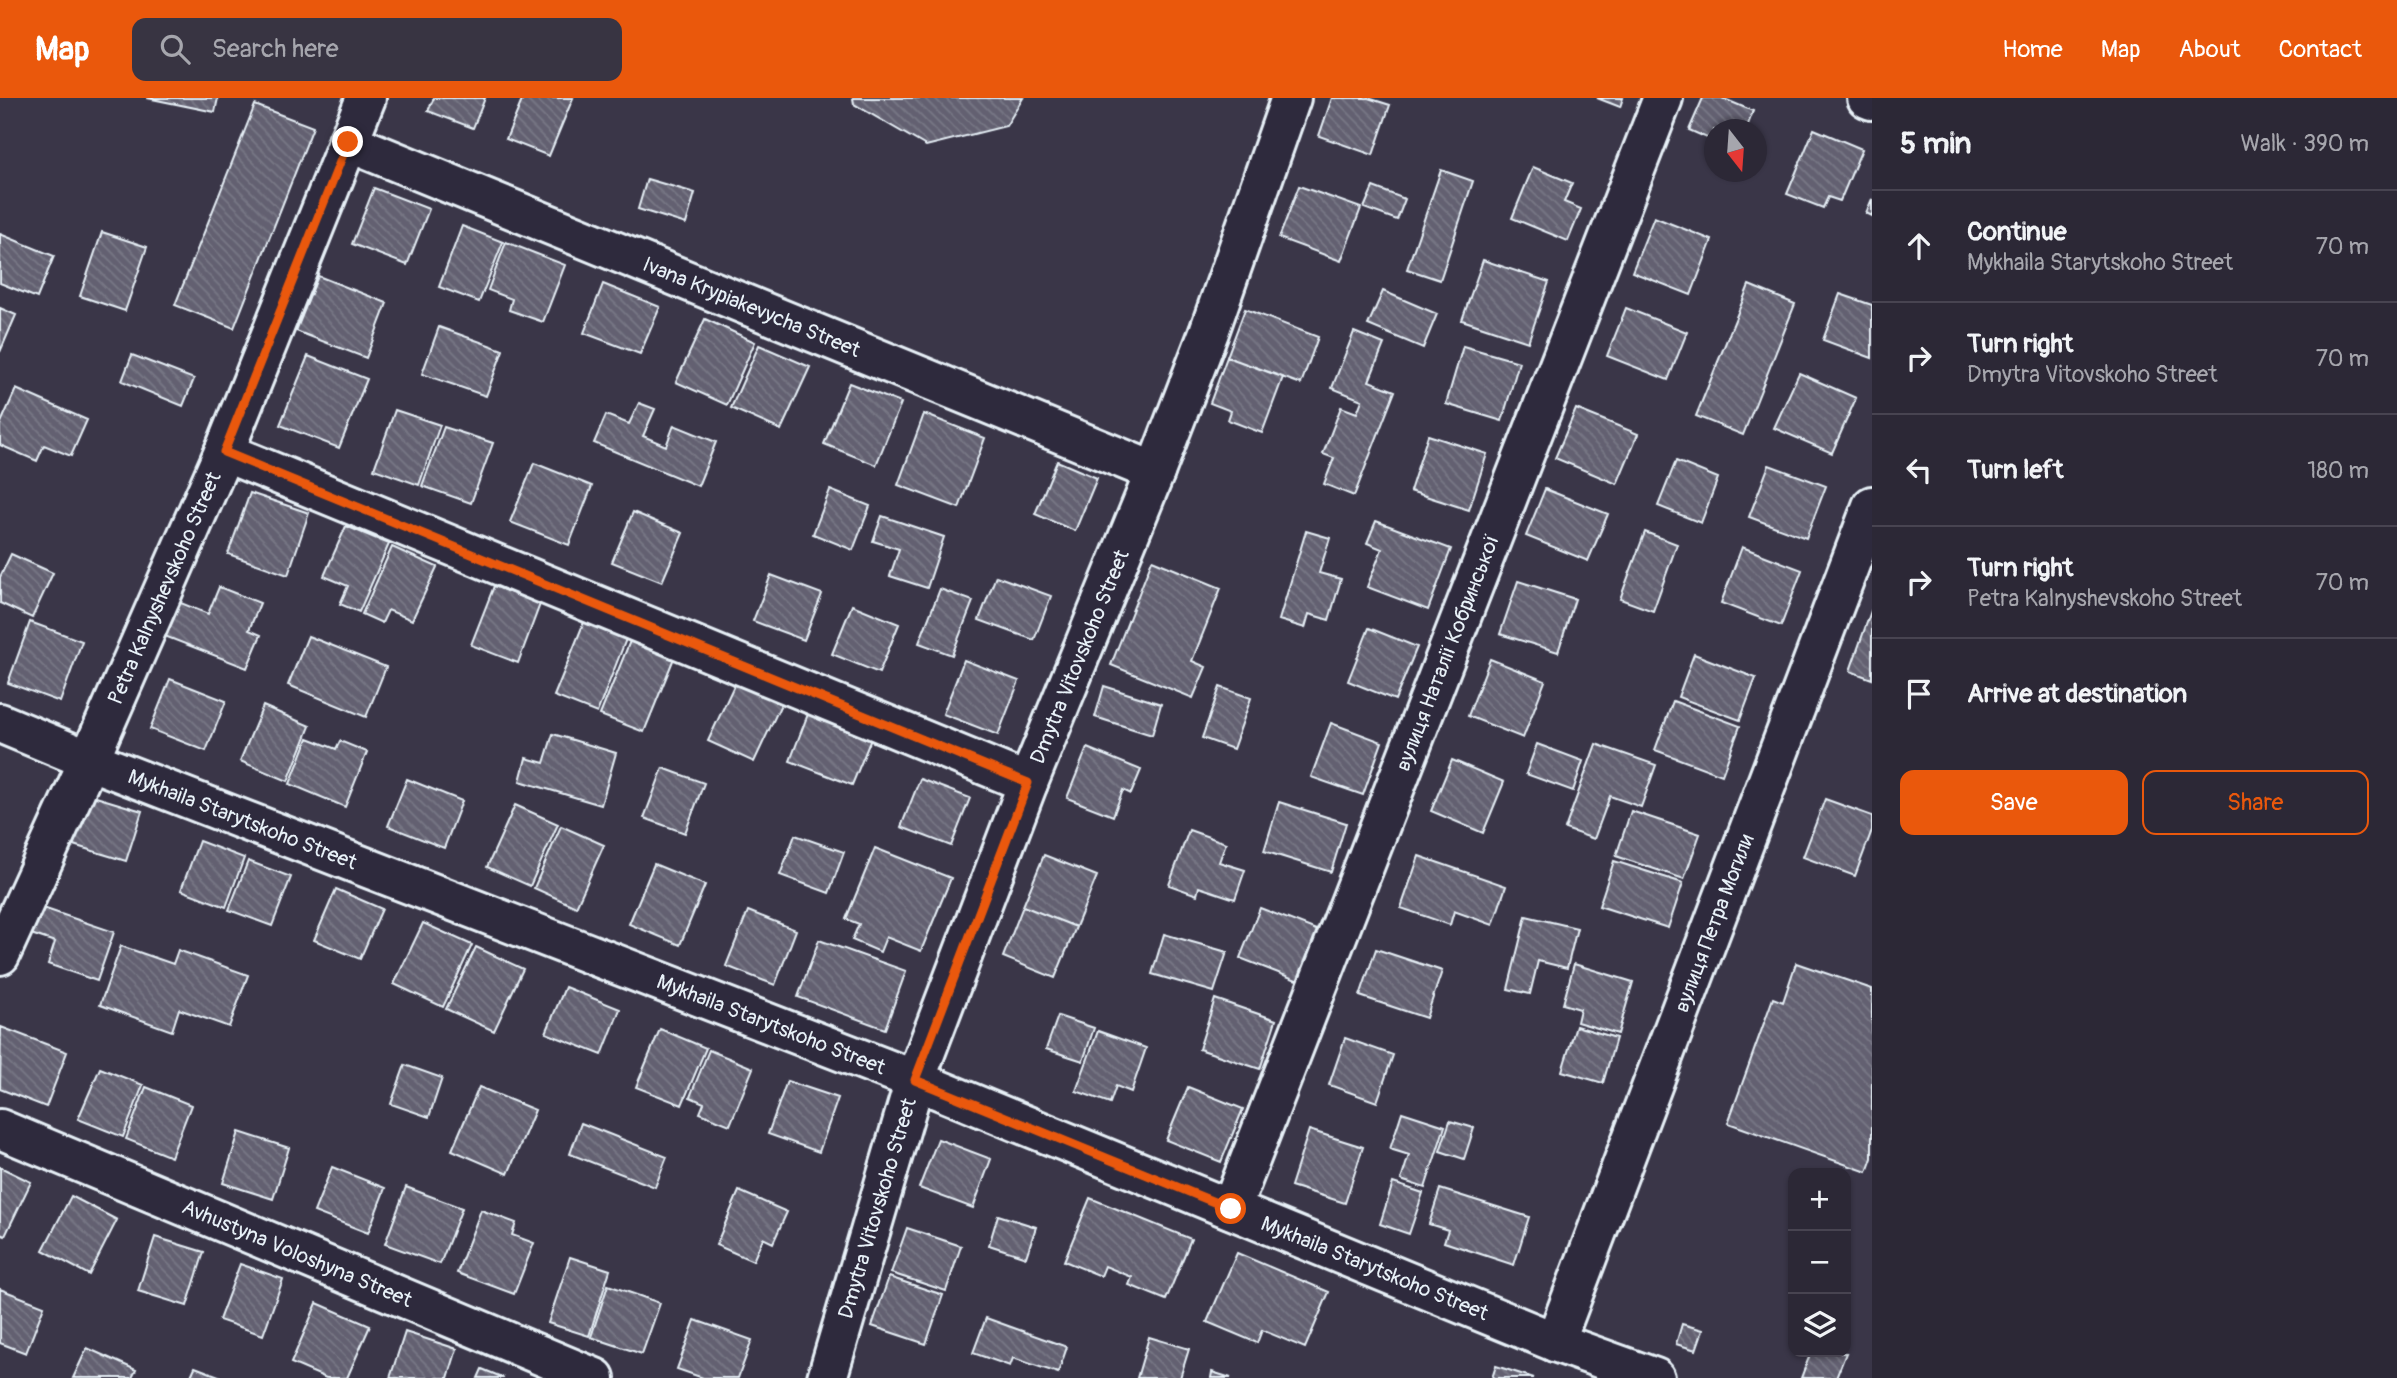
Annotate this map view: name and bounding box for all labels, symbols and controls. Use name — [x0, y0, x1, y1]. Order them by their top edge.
search box — [132, 18, 622, 81]
text: Map — [35, 29, 90, 70]
icon: search — [156, 30, 194, 68]
text: Search here — [212, 33, 339, 65]
text: Home — [2002, 35, 2063, 64]
text: Map — [2101, 35, 2141, 64]
text: About — [2179, 35, 2241, 64]
text: Contact — [2279, 35, 2362, 64]
north arrow — [1704, 119, 1767, 182]
text: 5 min — [1900, 125, 1971, 162]
route end — [332, 126, 363, 157]
text: Walk · 390 m — [2240, 129, 2369, 158]
text: Continue — [1967, 216, 2067, 248]
icon: ahead — [1900, 227, 1938, 265]
text: 70 m — [2316, 232, 2369, 261]
text: Mykhaila Starytskoho Street — [1967, 248, 2233, 277]
street label: Ivana Krypiakevycha Street — [639, 251, 865, 364]
text: Turn right — [1967, 328, 2073, 360]
icon: right — [1900, 339, 1938, 377]
text: 70 m — [2316, 344, 2369, 373]
text: Dmytra Vitovskoho Street — [1967, 360, 2217, 389]
icon: left — [1900, 451, 1938, 489]
text: Turn left — [1967, 454, 2063, 486]
text: 180 m — [2307, 456, 2369, 485]
street label: Petra Kalnyshevskoho Street — [102, 467, 228, 709]
street label: вулиця Наталії Кобринської — [1390, 530, 1506, 775]
street label: Dmytra Vitovskoho Street — [1024, 545, 1136, 768]
text: Turn right — [1967, 552, 2073, 584]
icon: right — [1900, 563, 1938, 601]
text: 70 m — [2316, 568, 2369, 597]
text: Petra Kalnyshevskoho Street — [1967, 584, 2242, 613]
icon: arrive — [1900, 675, 1938, 713]
text: Arrive at destination — [1967, 678, 2187, 710]
street label: Mykhaila Starytskoho Street — [124, 763, 361, 877]
button: Save — [1900, 770, 2128, 835]
button: Share — [2142, 770, 2369, 835]
street label: вулиця Петра Могили — [1668, 830, 1760, 1016]
street label: Mykhaila Starytskoho Street — [653, 968, 890, 1081]
street label: Dmytra Vitovskoho Street — [832, 1094, 923, 1322]
map controls — [1788, 1168, 1851, 1357]
button: + — [1788, 1168, 1851, 1231]
route start — [1215, 1193, 1246, 1224]
street label: Avhustyna Voloshyna Street — [178, 1194, 416, 1314]
street label: Mykhaila Starytskoho Street — [1257, 1210, 1493, 1327]
button: − — [1788, 1231, 1851, 1294]
button: layers — [1788, 1294, 1851, 1357]

